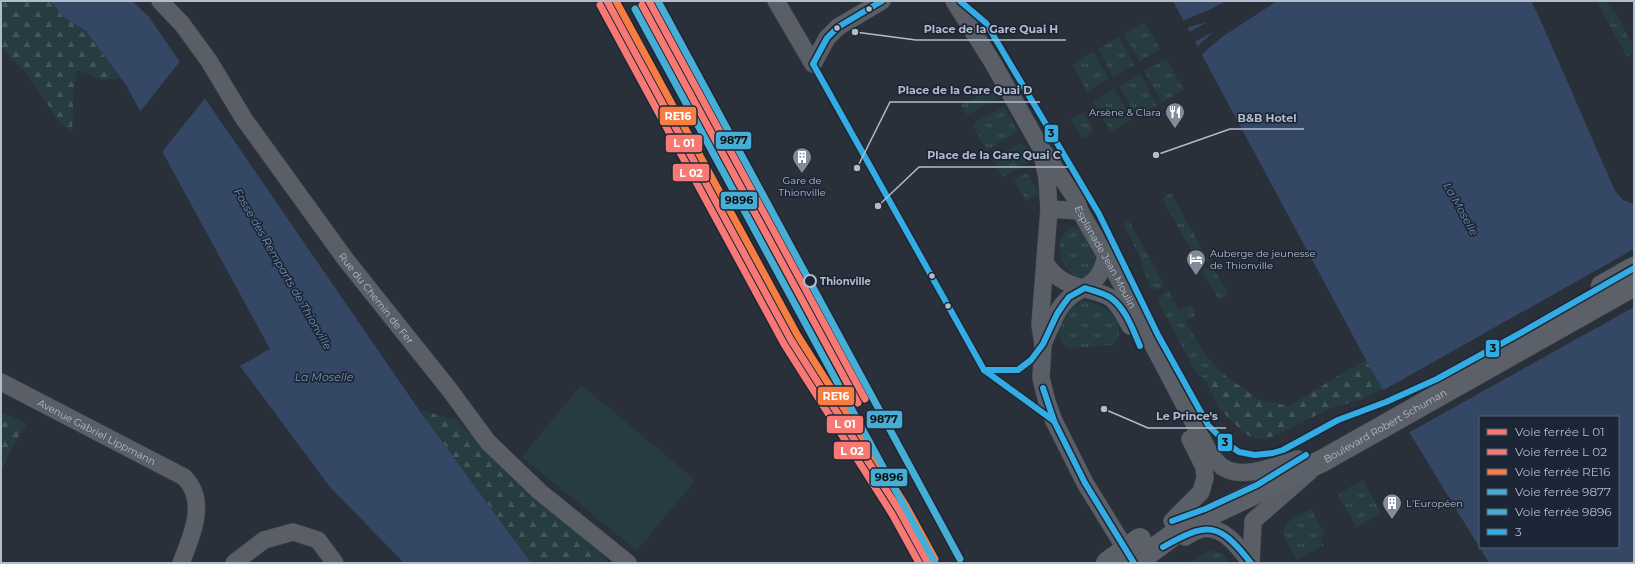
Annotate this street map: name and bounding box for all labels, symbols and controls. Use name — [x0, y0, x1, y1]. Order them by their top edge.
unlabelled marker — [864, 4, 874, 14]
callout: Place de la Gare Quai H — [916, 17, 1066, 40]
text: Place de la Gare Quai H — [924, 22, 1058, 36]
unlabelled marker — [832, 23, 842, 33]
callout: Place de la Gare Quai D — [890, 79, 1040, 102]
text: Place de la Gare Quai D — [898, 83, 1032, 97]
restaurant icon: Arsène & Clara — [1164, 101, 1186, 129]
line badge: RE16 — [659, 106, 697, 126]
place label: Arsène & Clara — [1089, 106, 1161, 119]
callout: B&B Hotel — [1230, 106, 1304, 129]
text: RE16 — [665, 109, 691, 123]
text: B&B Hotel — [1238, 111, 1296, 125]
line badge: 3 — [1044, 124, 1059, 143]
text: 3 — [1047, 126, 1055, 140]
line badge: 9877 — [715, 131, 752, 150]
text: 9877 — [720, 133, 748, 147]
line badge: L 01 — [665, 134, 703, 153]
text: L 01 — [673, 136, 695, 150]
callout: Place de la Gare Quai C — [919, 144, 1068, 167]
building icon: Gare de Thionville — [791, 146, 813, 174]
text: Place de la Gare Quai C — [927, 148, 1061, 162]
line badge: L 02 — [672, 163, 710, 182]
text: L 02 — [679, 166, 703, 180]
place label: Gare de Thionville — [778, 174, 826, 199]
water label: La Moselle — [1441, 180, 1482, 238]
water label: Fosse des Remparts de Thionville — [231, 186, 335, 353]
line badge: 9896 — [720, 191, 758, 210]
text: 9896 — [725, 193, 753, 207]
street label: Esplanade Jean Moulin — [1072, 204, 1139, 311]
place label: Auberge de jeunesse de Thionville — [1210, 247, 1316, 272]
hotel icon: Auberge de jeunesse de Thionville — [1185, 248, 1207, 276]
street label: Rue du Chemin de Fer — [336, 250, 417, 346]
unlabelled marker — [927, 271, 937, 281]
marker: Thionville — [803, 274, 817, 288]
place label: Thionville — [820, 275, 871, 288]
unlabelled marker — [943, 301, 953, 311]
line badge: 3 — [1485, 339, 1500, 358]
text: 3 — [1489, 341, 1497, 355]
water label: La Moselle — [295, 370, 354, 384]
line badge: RE16 — [817, 386, 855, 406]
street label: Boulevard Robert Schuman — [1321, 386, 1449, 465]
text: RE16 — [823, 389, 849, 403]
street label: Avenue Gabriel Lippmann — [36, 396, 158, 468]
callout: Le Prince's — [1148, 405, 1226, 428]
text: Le Prince's — [1156, 409, 1218, 423]
line badge: 9877 — [866, 410, 903, 429]
text: 9877 — [870, 412, 898, 426]
line badge: L 01 — [826, 415, 864, 434]
legend — [1479, 416, 1619, 548]
text: L 01 — [834, 417, 856, 431]
text: Voie ferrée L 01 — [1515, 424, 1605, 439]
line badge: 3 — [1217, 433, 1233, 452]
text: 3 — [1221, 435, 1229, 449]
line badge: L 02 — [833, 441, 871, 460]
text: L 02 — [840, 444, 864, 458]
text: Voie ferrée L 02 — [1515, 444, 1607, 459]
text: Voie ferrée RE16 — [1515, 464, 1610, 479]
line badge: 9896 — [870, 468, 908, 487]
text: 9896 — [875, 470, 903, 484]
text: Voie ferrée 9877 — [1515, 484, 1611, 499]
building icon: L'Européen — [1381, 492, 1403, 520]
place label: L'Européen — [1406, 497, 1463, 510]
text: Voie ferrée 9896 — [1515, 504, 1612, 519]
text: 3 — [1515, 524, 1522, 539]

